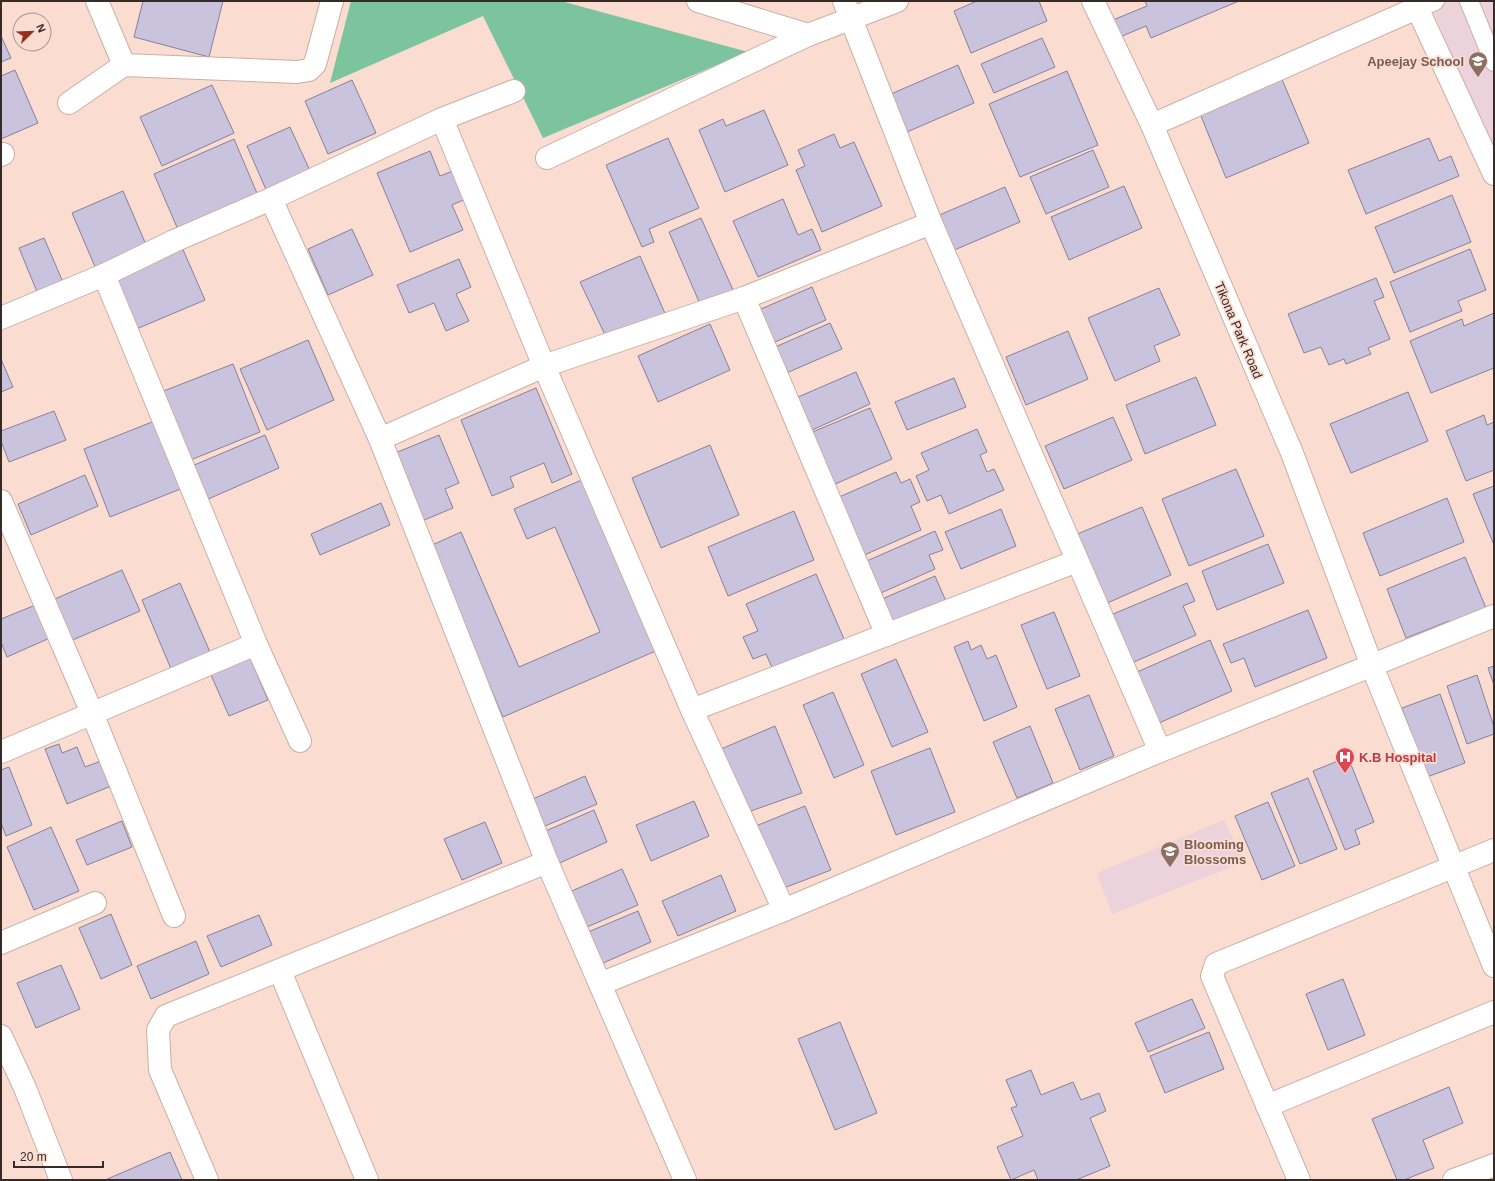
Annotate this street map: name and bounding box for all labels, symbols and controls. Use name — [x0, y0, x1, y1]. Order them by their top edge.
north arrow — [12, 12, 52, 52]
text: N — [34, 22, 48, 34]
school or university icon: Apeejay School — [1467, 50, 1489, 78]
place label: Apeejay School — [1367, 54, 1464, 69]
street label: Tikona Park Road — [1211, 280, 1266, 381]
hospital icon: K.B Hospital — [1334, 746, 1356, 774]
place label: K.B Hospital — [1359, 750, 1436, 765]
place label: Blooming Blossoms — [1184, 837, 1246, 867]
school or university icon: Blooming Blossoms — [1159, 840, 1181, 868]
scale bar — [14, 1143, 103, 1169]
text: 20 m — [20, 1150, 47, 1164]

